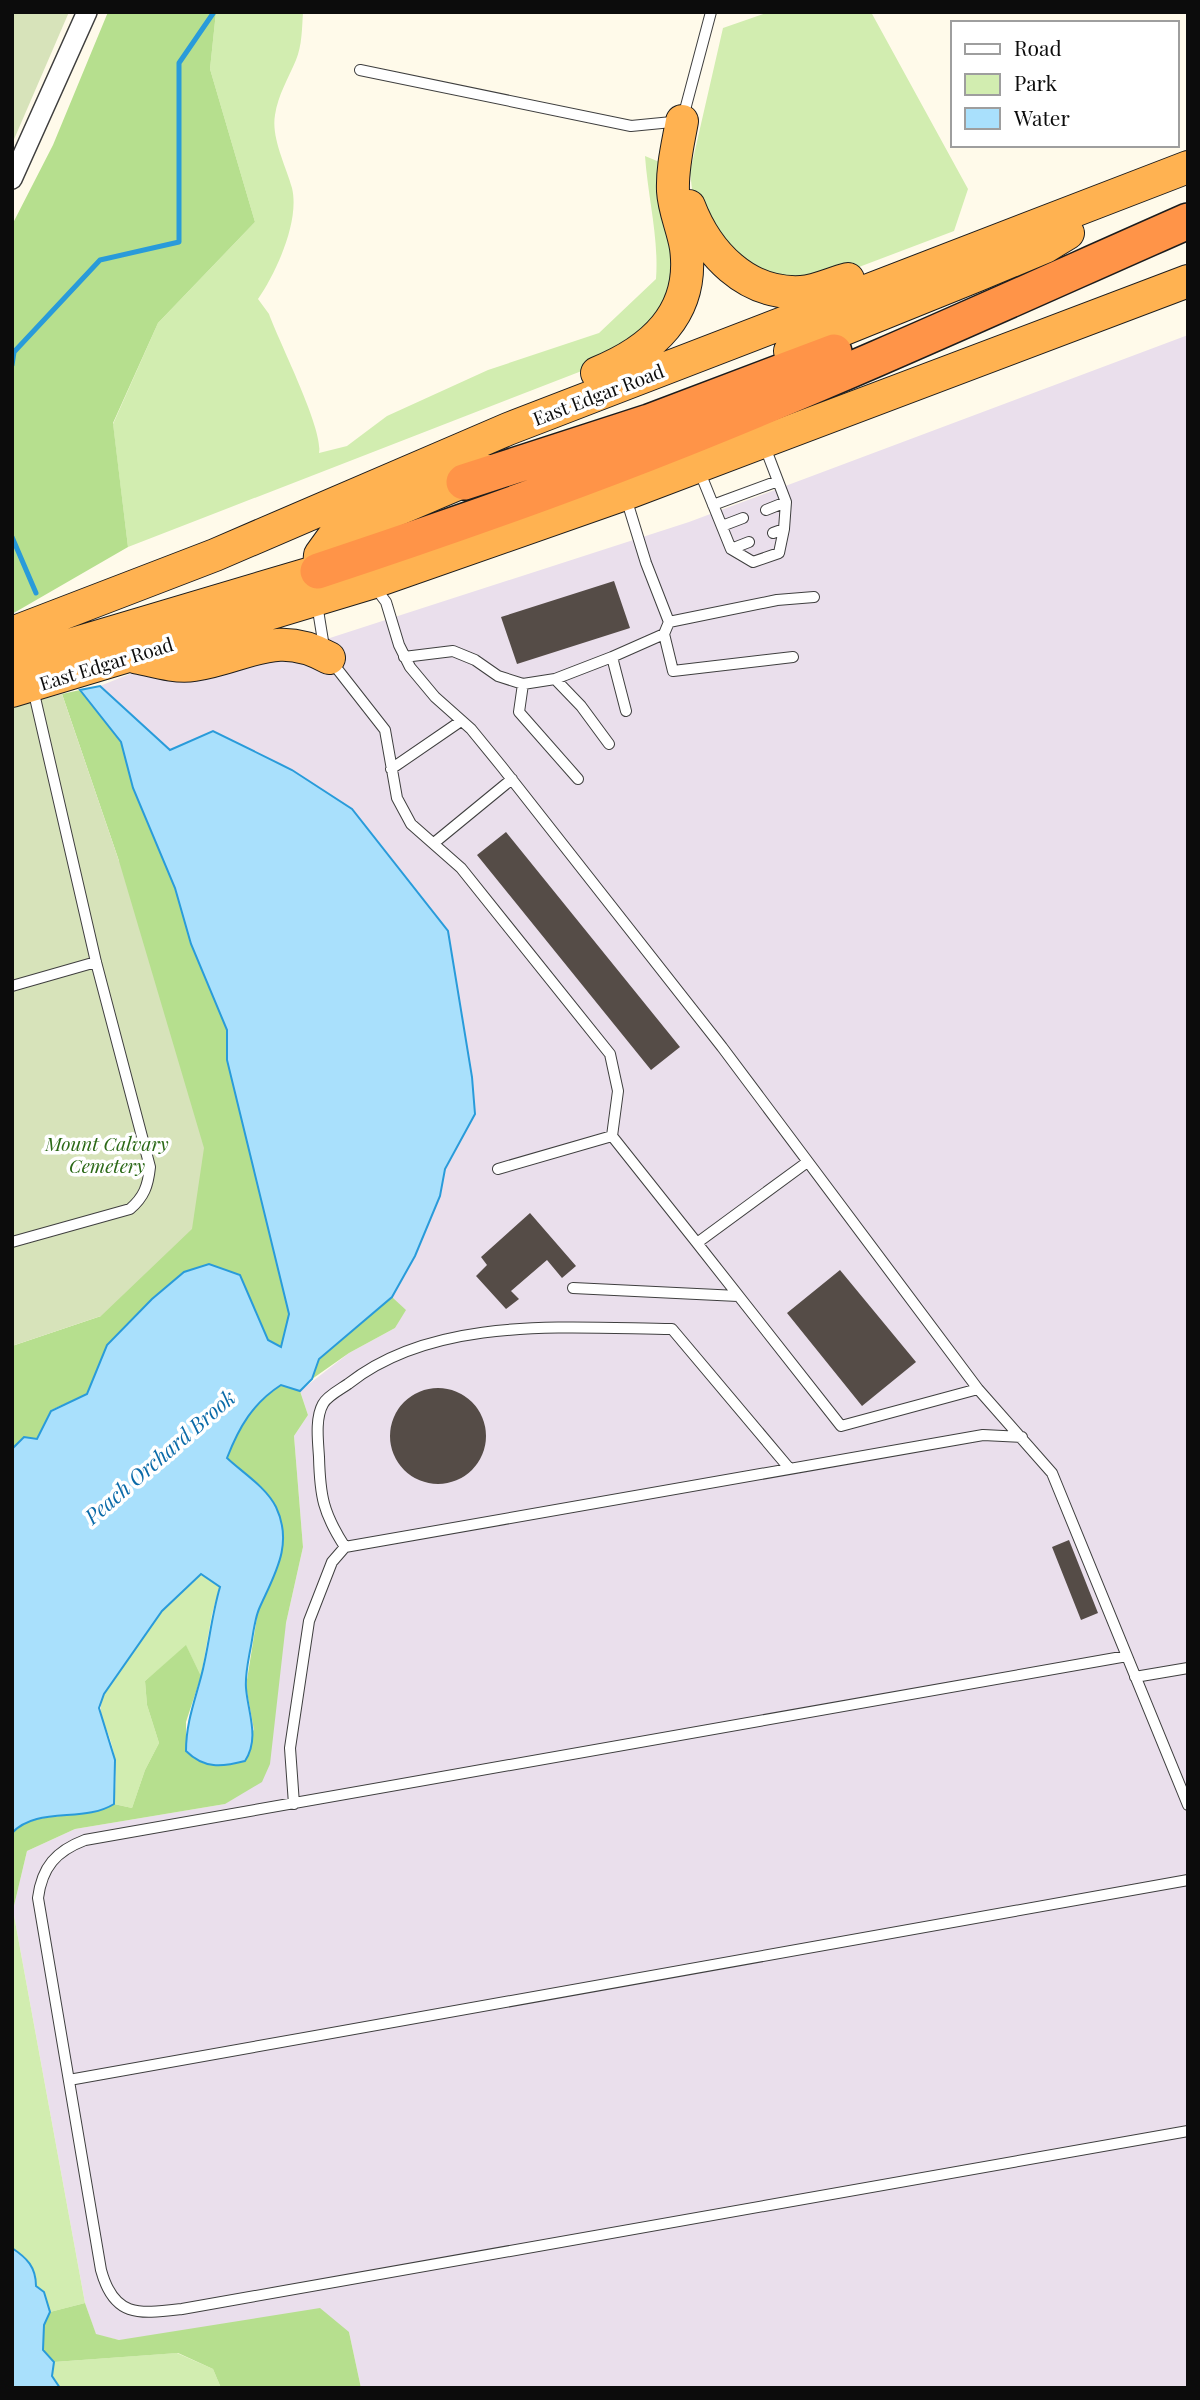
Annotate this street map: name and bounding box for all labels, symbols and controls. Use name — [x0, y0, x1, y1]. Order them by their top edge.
legend — [951, 21, 1179, 147]
text: Road — [1014, 33, 1062, 61]
text: Park — [1014, 68, 1058, 96]
text: Water — [1013, 103, 1070, 131]
street label: East Edgar Road — [529, 357, 667, 431]
street label: East Edgar Road — [36, 630, 176, 696]
park label: Mount Calvary Cemetery — [44, 1130, 169, 1178]
water label: Peach Orchard Brook — [77, 1383, 240, 1530]

